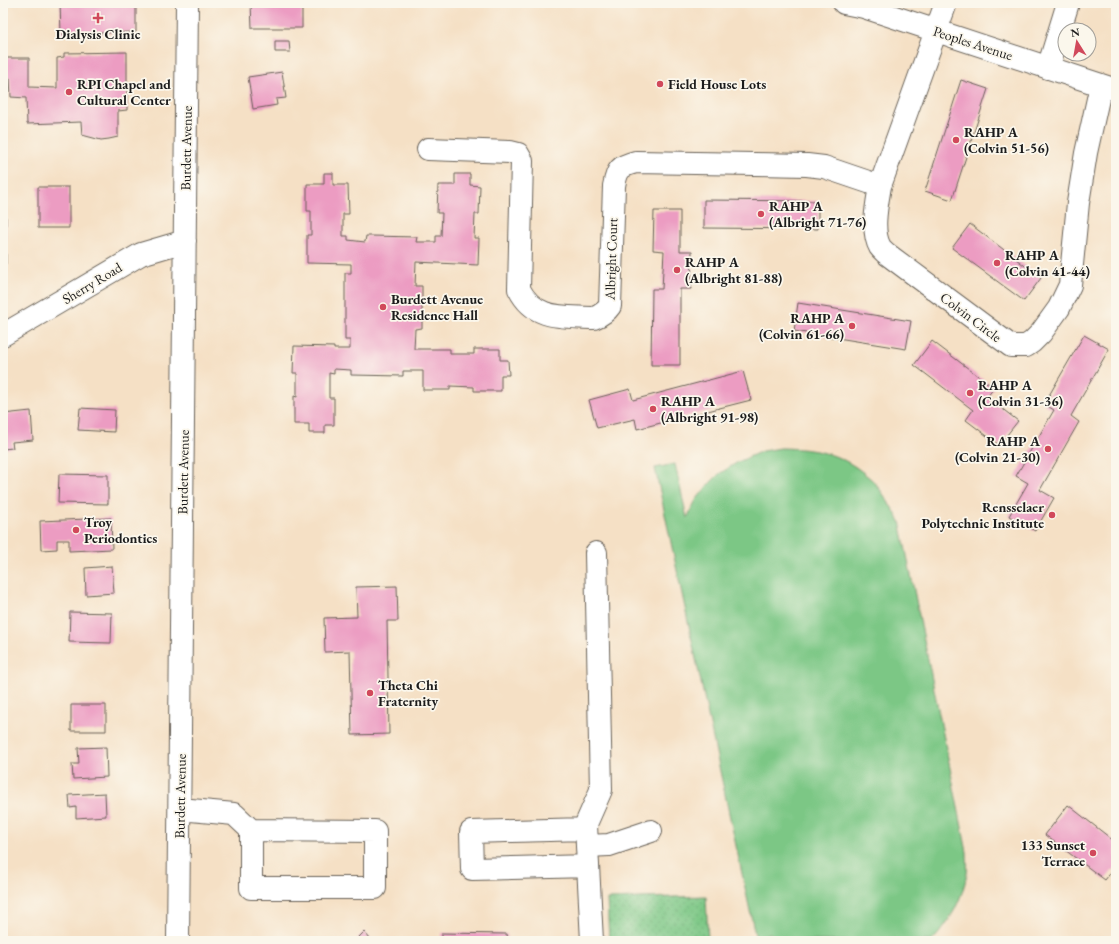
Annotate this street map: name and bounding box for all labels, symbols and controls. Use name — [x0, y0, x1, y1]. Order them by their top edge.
marker: Dialysis Clinic — [92, 12, 104, 24]
street label: Peoples Avenue — [931, 22, 1016, 64]
north arrow — [1057, 22, 1097, 62]
text: N — [1069, 24, 1081, 40]
place label: Dialysis Clinic — [56, 25, 141, 43]
place label: RPI Chapel and Cultural Center — [77, 75, 171, 109]
place label: Field House Lots — [668, 75, 766, 93]
marker: Field House Lots — [655, 79, 665, 89]
marker: RPI Chapel and Cultural Center — [64, 87, 74, 97]
street label: Burdett Avenue — [176, 105, 196, 190]
place label: RAHP A (Colvin 51-56) — [964, 123, 1049, 157]
marker: RAHP A (Colvin 51-56) — [951, 135, 961, 145]
place label: RAHP A (Albright 71-76) — [769, 197, 866, 231]
marker: RAHP A (Albright 71-76) — [756, 209, 766, 219]
street label: Albright Court — [601, 217, 621, 301]
place label: RAHP A (Colvin 41-44) — [1005, 246, 1090, 280]
place label: RAHP A (Albright 81-88) — [685, 253, 782, 287]
street label: Sherry Road — [59, 258, 126, 308]
marker: RAHP A (Colvin 41-44) — [992, 258, 1002, 268]
marker: RAHP A (Albright 81-88) — [672, 265, 682, 275]
street label: Colvin Circle — [937, 288, 1006, 346]
place label: Burdett Avenue Residence Hall — [391, 290, 483, 324]
marker: Burdett Avenue Residence Hall — [378, 302, 388, 312]
place label: RAHP A (Colvin 61-66) — [759, 309, 845, 343]
marker: RAHP A (Colvin 61-66) — [847, 321, 857, 331]
place label: RAHP A (Colvin 31-36) — [978, 376, 1063, 410]
marker: RAHP A (Colvin 31-36) — [965, 388, 975, 398]
place label: RAHP A (Albright 91-98) — [661, 392, 758, 426]
marker: RAHP A (Albright 91-98) — [648, 404, 658, 414]
street label: Burdett Avenue — [173, 429, 193, 514]
place label: RAHP A (Colvin 21-30) — [955, 432, 1041, 466]
marker: RAHP A (Colvin 21-30) — [1043, 444, 1053, 454]
place label: Rensselaer Polytechnic Institute — [921, 498, 1044, 532]
marker: Rensselaer Polytechnic Institute — [1047, 510, 1057, 520]
place label: Troy Periodontics — [84, 513, 157, 547]
marker: Troy Periodontics — [71, 525, 81, 535]
place label: Theta Chi Fraternity — [378, 676, 439, 710]
marker: Theta Chi Fraternity — [365, 688, 375, 698]
street label: Burdett Avenue — [170, 753, 190, 838]
place label: 133 Sunset Terrace — [1021, 836, 1086, 870]
marker: 133 Sunset Terrace — [1088, 848, 1098, 858]

